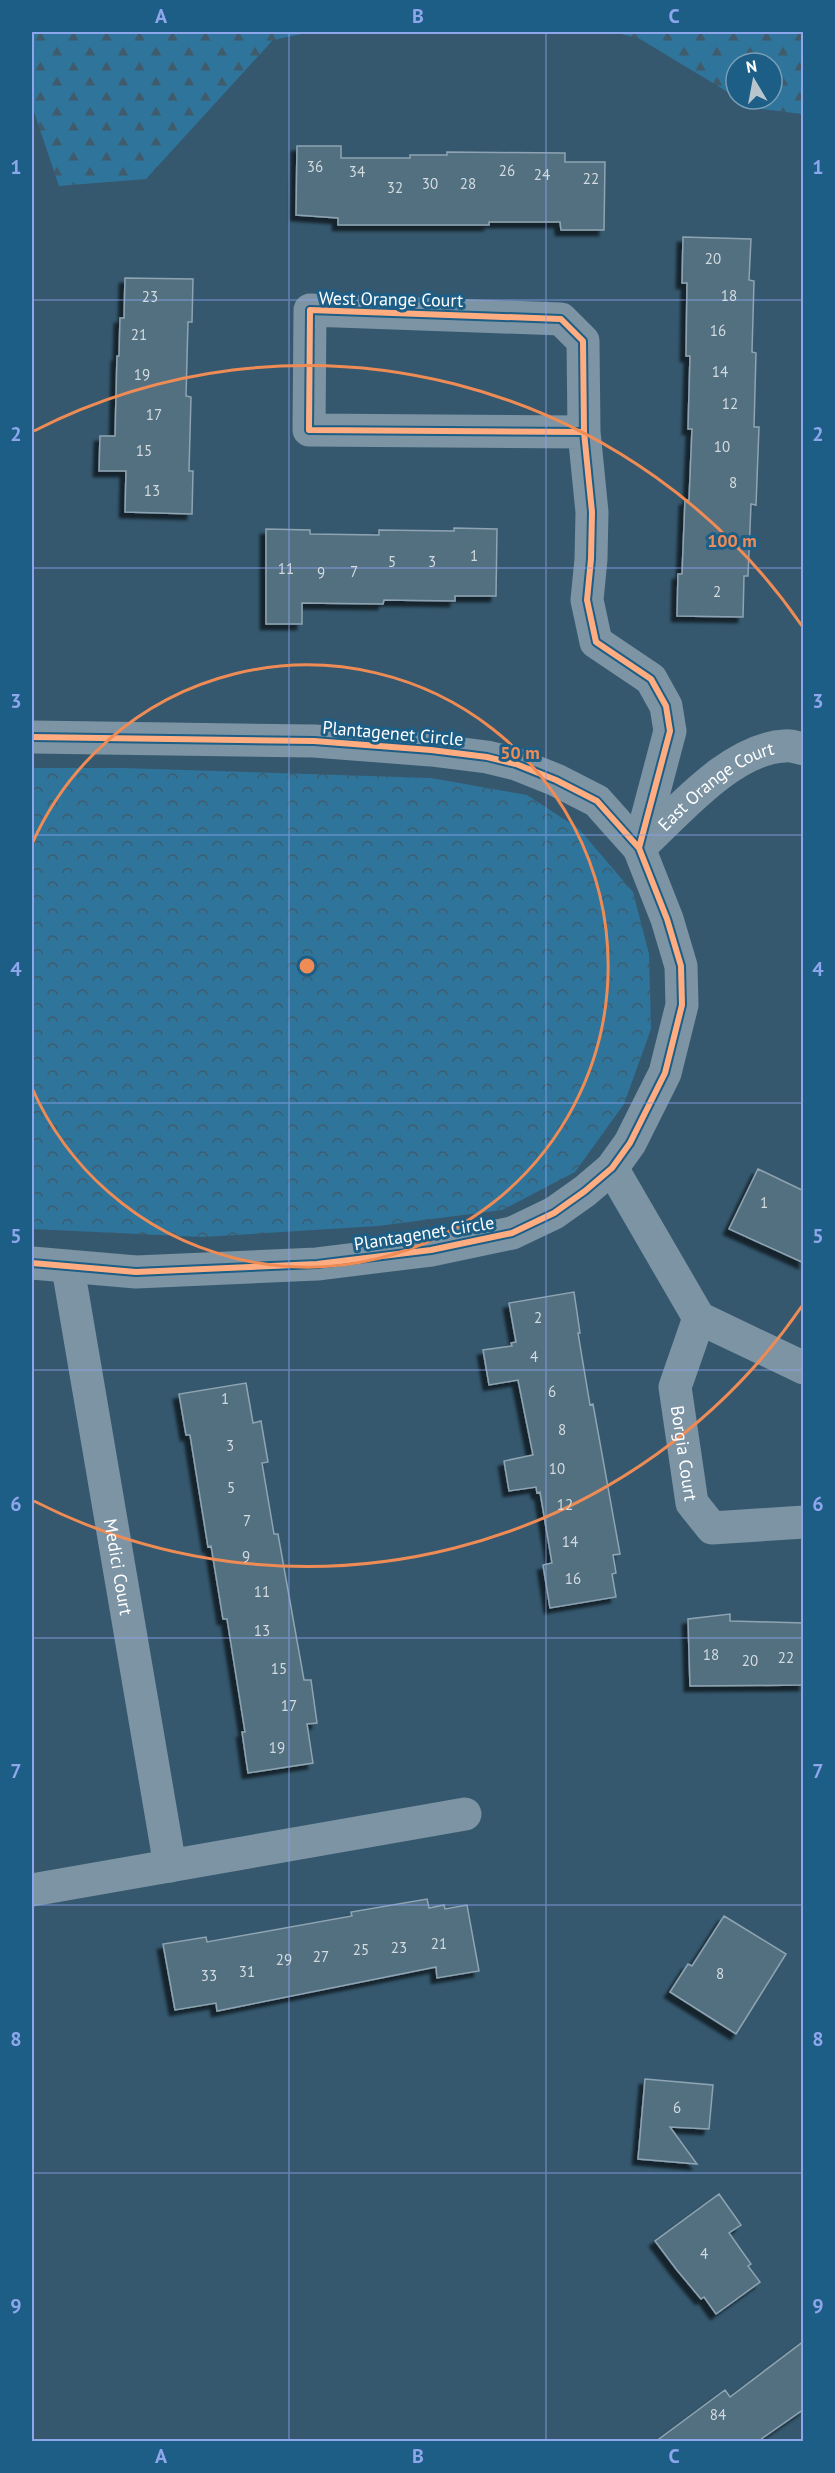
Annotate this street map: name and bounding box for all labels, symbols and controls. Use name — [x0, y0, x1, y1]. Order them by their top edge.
text: A — [155, 3, 168, 29]
text: B — [412, 3, 424, 29]
text: C — [668, 3, 680, 29]
north arrow — [724, 51, 784, 111]
text: N — [744, 55, 758, 77]
text: 1 — [10, 154, 22, 180]
text: 1 — [812, 154, 824, 180]
house number: 36 — [307, 157, 323, 176]
house number: 26 — [499, 161, 515, 180]
house number: 34 — [349, 162, 365, 181]
house number: 24 — [534, 165, 550, 184]
house number: 22 — [583, 169, 599, 188]
house number: 30 — [422, 174, 438, 193]
house number: 28 — [460, 174, 476, 193]
house number: 32 — [387, 178, 403, 197]
house number: 20 — [705, 249, 721, 268]
street label: West Orange Court — [319, 286, 463, 312]
house number: 18 — [721, 286, 737, 305]
house number: 23 — [142, 287, 158, 306]
house number: 16 — [710, 321, 726, 340]
house number: 21 — [131, 325, 147, 344]
house number: 14 — [712, 362, 728, 381]
house number: 19 — [134, 365, 150, 384]
house number: 12 — [722, 394, 738, 413]
house number: 17 — [146, 405, 162, 424]
text: 2 — [10, 421, 22, 447]
text: 2 — [812, 421, 824, 447]
house number: 10 — [714, 437, 730, 456]
house number: 15 — [136, 441, 152, 460]
house number: 8 — [729, 473, 737, 492]
house number: 13 — [144, 481, 160, 500]
text: 100 m — [707, 529, 757, 552]
house number: 1 — [470, 546, 478, 565]
house number: 5 — [388, 552, 396, 571]
house number: 3 — [428, 552, 436, 571]
house number: 11 — [278, 559, 294, 578]
house number: 7 — [350, 562, 358, 581]
house number: 9 — [317, 563, 325, 582]
house number: 2 — [713, 582, 721, 601]
text: 3 — [10, 688, 22, 714]
text: 3 — [812, 688, 824, 714]
street label: Plantagenet Circle — [321, 715, 465, 751]
street label: East Orange Court — [652, 736, 776, 835]
text: 50 m — [500, 741, 540, 764]
text: 4 — [10, 956, 22, 982]
centre of rings — [297, 956, 317, 976]
text: 4 — [812, 956, 824, 982]
house number: 1 — [760, 1193, 768, 1212]
street label: Plantagenet Circle — [352, 1211, 496, 1255]
text: 5 — [10, 1223, 22, 1249]
text: 5 — [812, 1223, 824, 1249]
house number: 2 — [534, 1308, 542, 1327]
house number: 4 — [530, 1347, 538, 1366]
house number: 6 — [548, 1382, 556, 1401]
house number: 1 — [221, 1389, 229, 1408]
street label: Borgia Court — [666, 1404, 703, 1503]
house number: 8 — [558, 1420, 566, 1439]
house number: 3 — [226, 1436, 234, 1455]
house number: 10 — [549, 1459, 565, 1478]
house number: 5 — [227, 1478, 235, 1497]
text: 6 — [10, 1491, 22, 1517]
text: 6 — [812, 1491, 824, 1517]
house number: 12 — [557, 1495, 573, 1514]
house number: 7 — [243, 1511, 251, 1530]
street label: Medici Court — [99, 1517, 138, 1617]
house number: 14 — [562, 1532, 578, 1551]
house number: 9 — [242, 1547, 250, 1566]
house number: 16 — [565, 1569, 581, 1588]
house number: 11 — [254, 1582, 270, 1601]
house number: 13 — [254, 1621, 270, 1640]
house number: 18 — [703, 1645, 719, 1664]
house number: 22 — [778, 1648, 794, 1667]
house number: 20 — [742, 1651, 758, 1670]
house number: 15 — [271, 1659, 287, 1678]
house number: 17 — [281, 1696, 297, 1715]
house number: 19 — [269, 1738, 285, 1757]
text: 7 — [10, 1758, 22, 1784]
text: 7 — [812, 1758, 824, 1784]
house number: 21 — [431, 1934, 447, 1953]
house number: 23 — [391, 1938, 407, 1957]
house number: 25 — [353, 1940, 369, 1959]
house number: 27 — [313, 1947, 329, 1966]
house number: 29 — [276, 1950, 292, 1969]
house number: 31 — [239, 1962, 255, 1981]
house number: 8 — [716, 1964, 724, 1983]
house number: 33 — [201, 1966, 217, 1985]
text: 8 — [10, 2026, 22, 2052]
text: 8 — [812, 2026, 824, 2052]
house number: 6 — [673, 2098, 681, 2117]
house number: 4 — [700, 2244, 708, 2263]
text: 9 — [10, 2293, 22, 2319]
text: 9 — [812, 2293, 824, 2319]
house number: 84 — [710, 2405, 726, 2424]
text: A — [155, 2443, 168, 2469]
text: B — [412, 2443, 424, 2469]
text: C — [668, 2443, 680, 2469]

